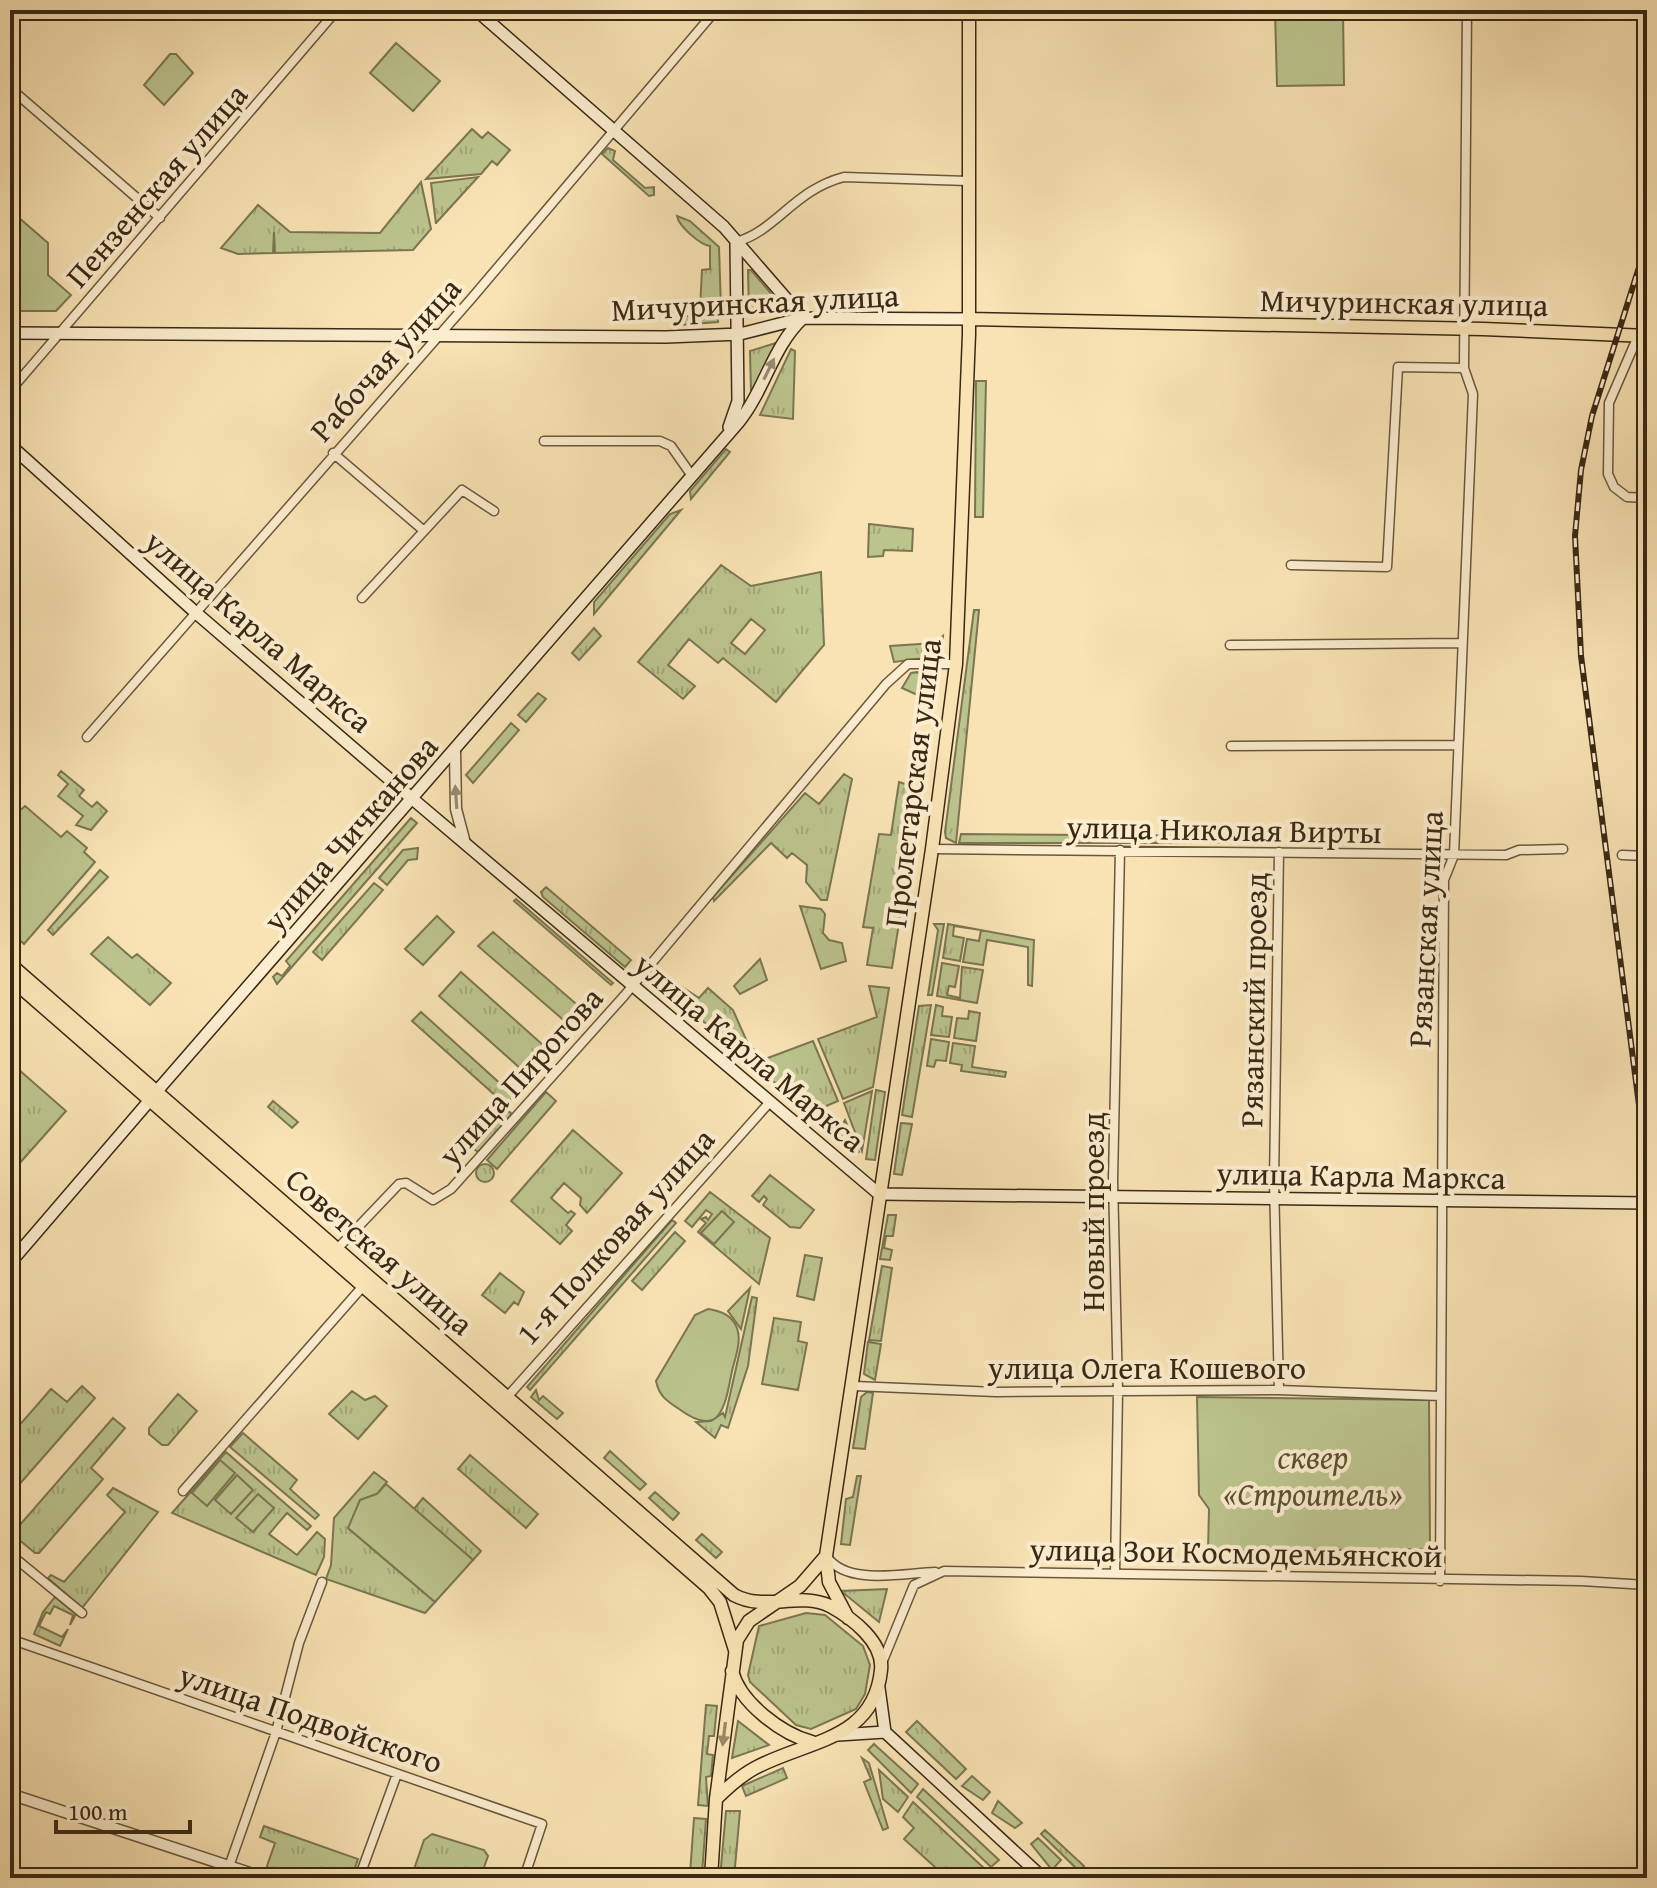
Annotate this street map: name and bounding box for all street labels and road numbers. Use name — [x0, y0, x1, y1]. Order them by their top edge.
street label: Пензенская улица — [54, 72, 259, 298]
street label: Рабочая улица — [298, 266, 472, 452]
street label: Мичуринская улица — [610, 271, 901, 333]
street label: Мичуринская улица — [1259, 276, 1549, 328]
street label: улица Карла Маркса — [134, 518, 384, 744]
street label: Пролетарская улица — [871, 635, 953, 930]
street label: улица Чичканова — [251, 724, 449, 942]
street label: улица Николая Вирты — [1065, 803, 1382, 855]
street label: Рязанская улица — [1395, 809, 1455, 1049]
street label: Рязанский проезд — [1227, 872, 1279, 1128]
street label: улица Карла Маркса — [623, 940, 876, 1163]
street label: улица Пирогова — [426, 975, 614, 1177]
street label: Новый проезд — [1069, 1112, 1116, 1312]
street label: 1-я Полковая улица — [505, 1117, 726, 1355]
street label: улица Карла Маркса — [1215, 1149, 1507, 1201]
street label: Советская улица — [276, 1156, 485, 1347]
street label: улица Олега Кошевого — [987, 1344, 1306, 1391]
street label: улица Зои Космодемьянской — [1028, 1525, 1443, 1579]
street label: улица Подвойского — [172, 1651, 449, 1785]

